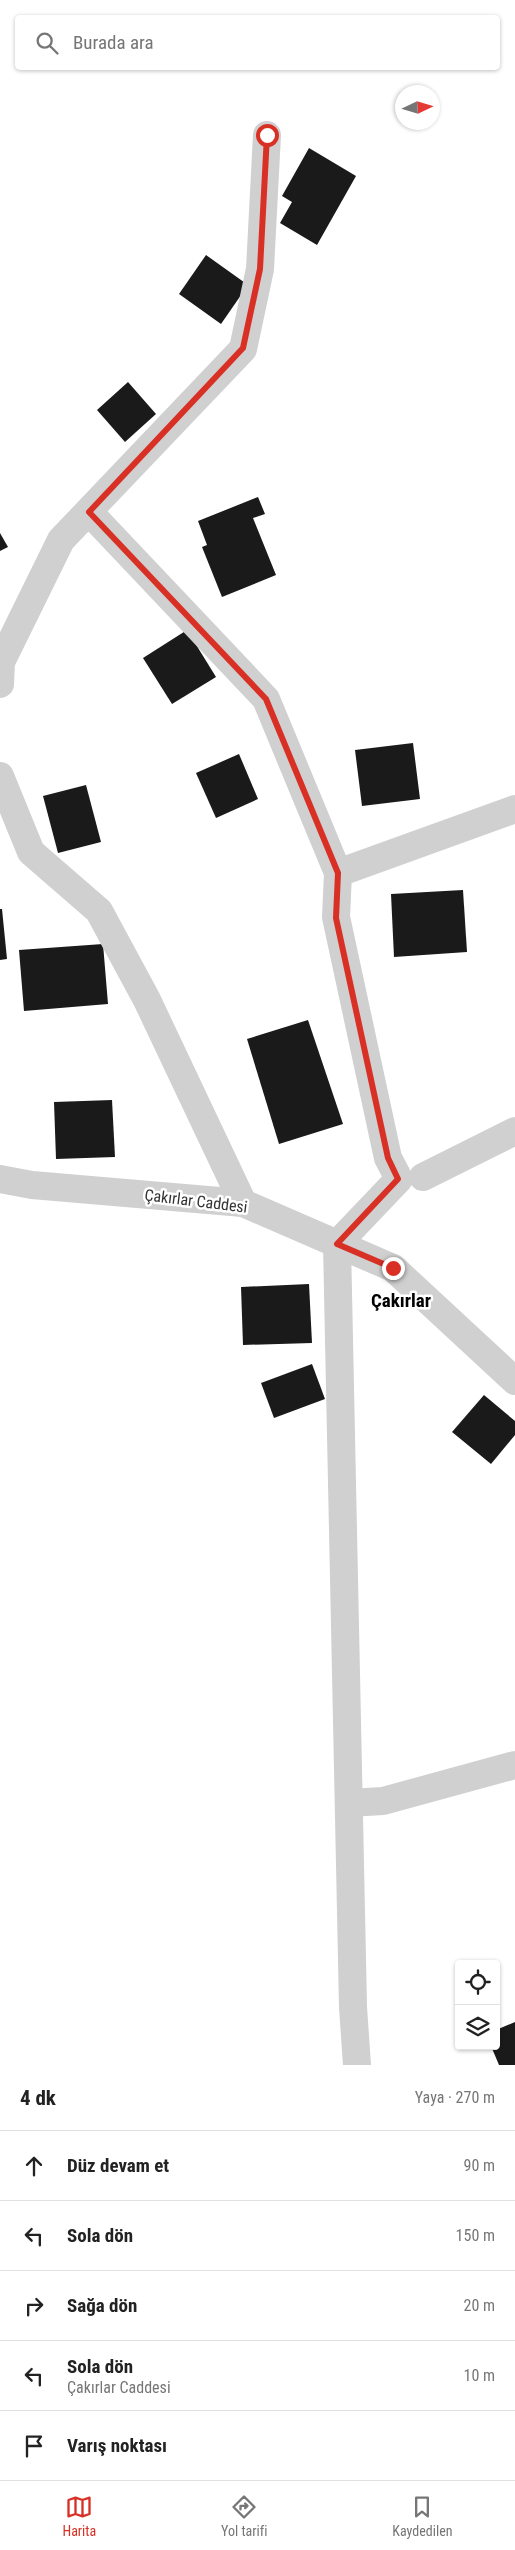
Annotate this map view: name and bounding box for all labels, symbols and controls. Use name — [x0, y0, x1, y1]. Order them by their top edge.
search box — [15, 15, 500, 70]
icon: search — [33, 29, 61, 57]
text: Burada ara — [73, 31, 154, 54]
north arrow — [395, 85, 440, 130]
route start — [256, 124, 279, 147]
street label: Çakırlar Caddesi — [143, 1185, 249, 1217]
route end — [382, 1257, 405, 1280]
district label: Çakırlar — [371, 1289, 431, 1312]
map controls — [455, 1960, 500, 2050]
button: locate — [455, 1960, 500, 2005]
button: layers — [455, 2005, 500, 2050]
text: 4 dk — [20, 2086, 56, 2110]
text: Yaya · 270 m — [415, 2088, 495, 2107]
icon: ahead — [20, 2152, 48, 2180]
text: Düz devam et — [67, 2154, 169, 2177]
text: 90 m — [463, 2156, 495, 2175]
icon: left — [20, 2222, 48, 2250]
text: Sola dön — [67, 2224, 133, 2247]
text: 150 m — [456, 2226, 495, 2245]
icon: right — [20, 2292, 48, 2320]
text: Sağa dön — [67, 2294, 137, 2317]
text: 20 m — [463, 2296, 495, 2315]
text: Sola dön — [67, 2355, 133, 2378]
icon: left — [20, 2362, 48, 2390]
text: 10 m — [463, 2366, 495, 2385]
text: Çakırlar Caddesi — [67, 2378, 171, 2397]
icon: arrive — [20, 2432, 48, 2460]
text: Varış noktası — [67, 2434, 167, 2457]
tab: Harita — [62, 2493, 96, 2539]
tab: Yol tarifi — [221, 2493, 267, 2539]
tab: Kaydedilen — [392, 2493, 453, 2539]

